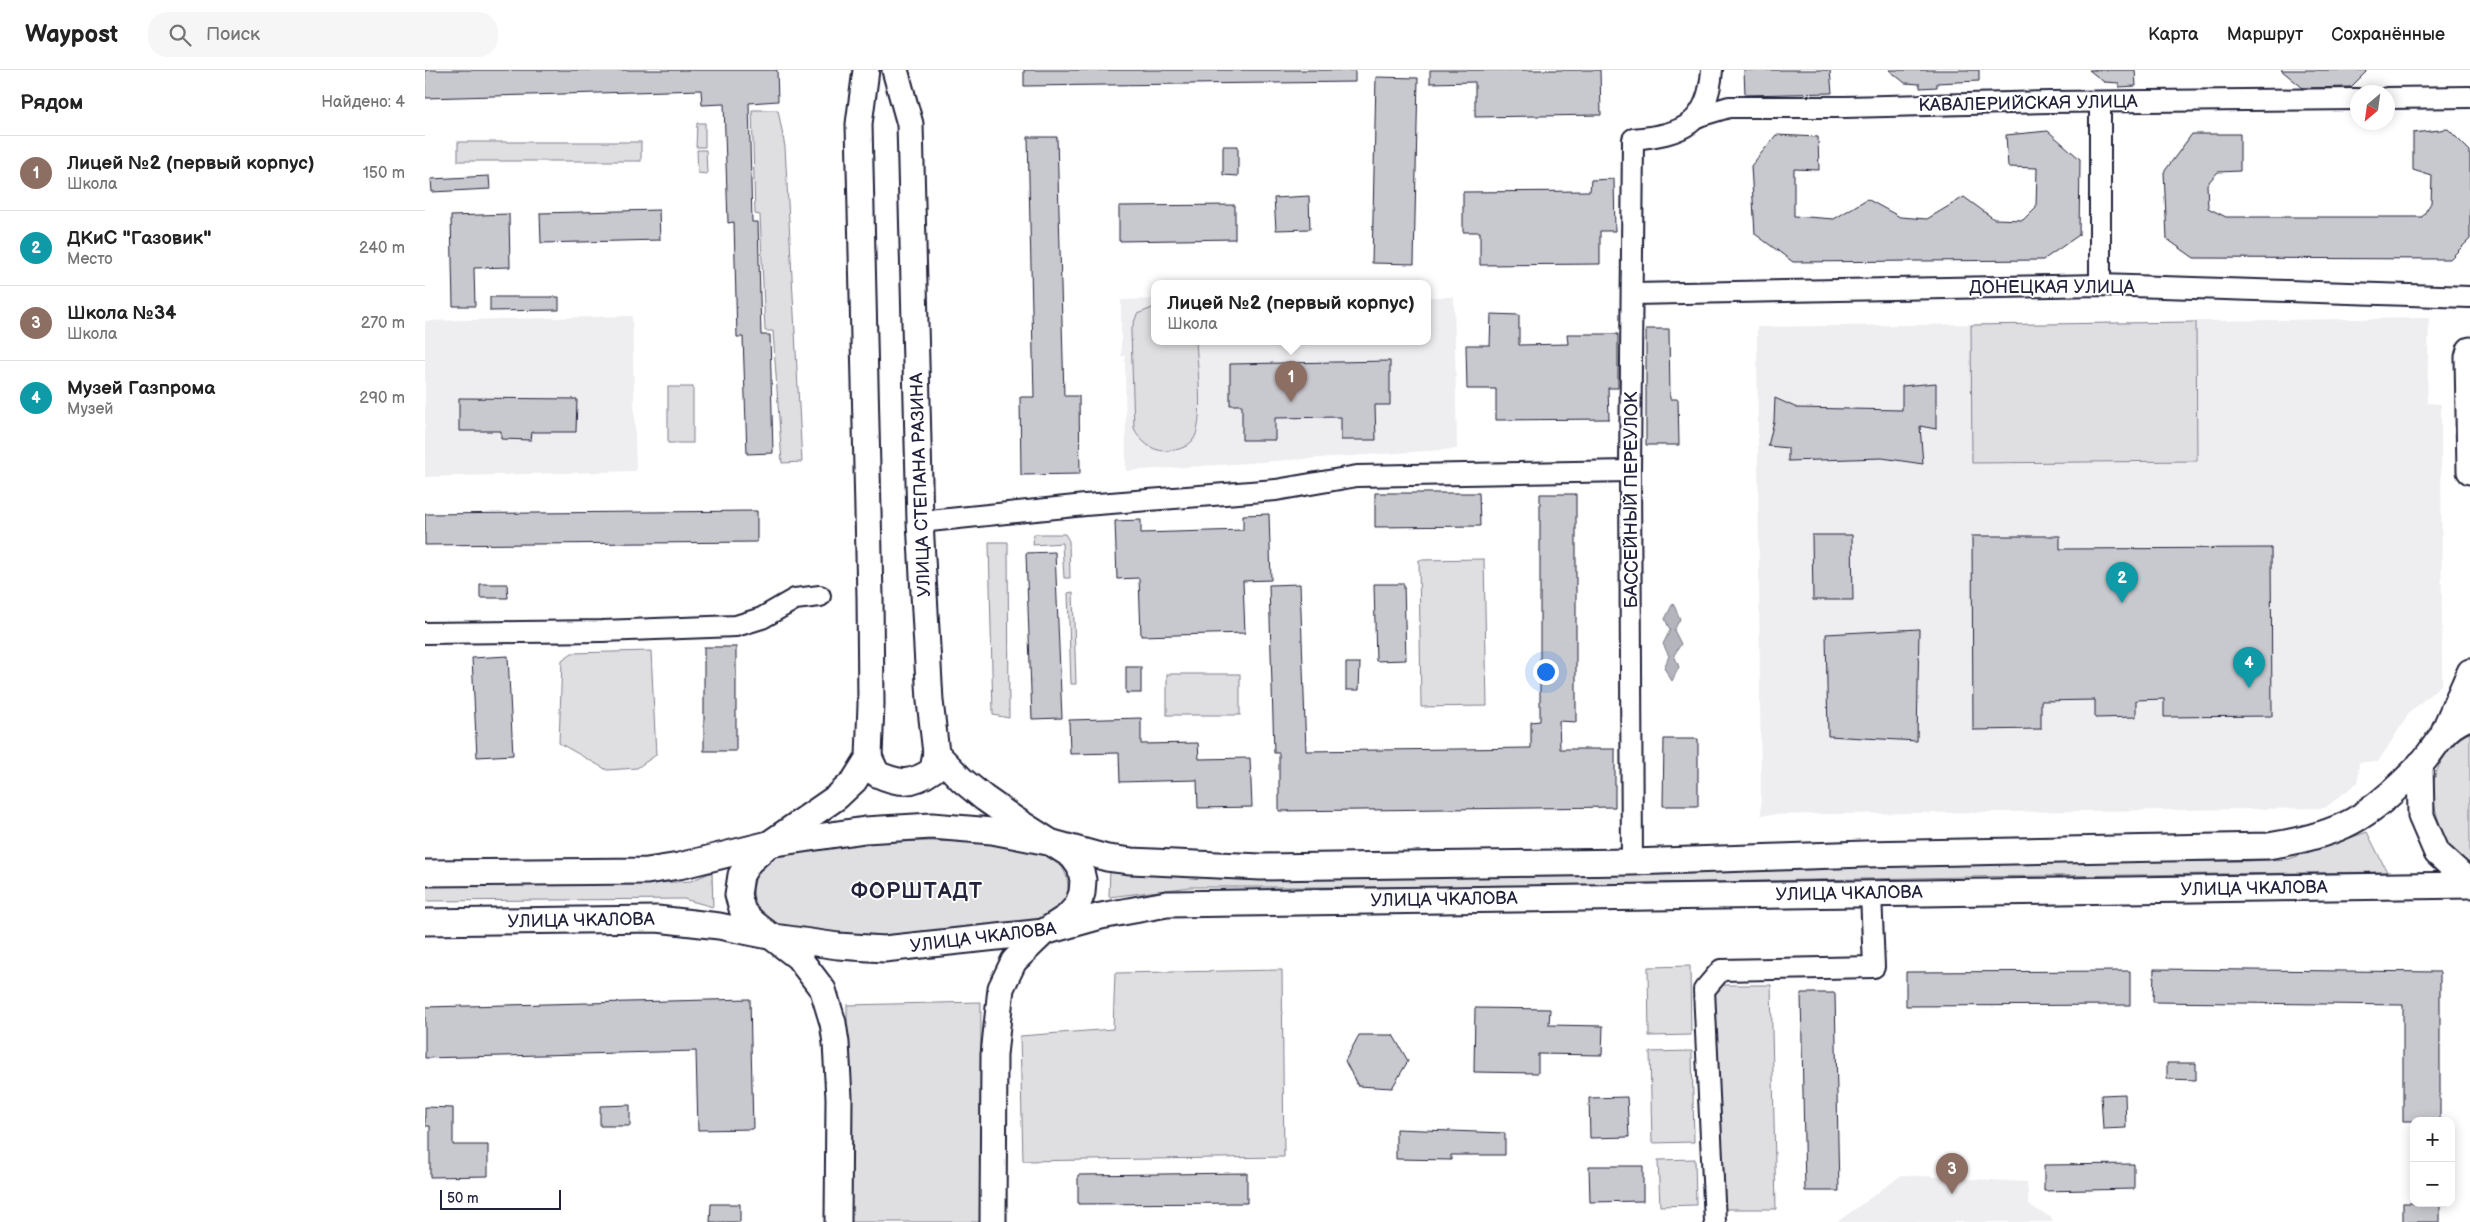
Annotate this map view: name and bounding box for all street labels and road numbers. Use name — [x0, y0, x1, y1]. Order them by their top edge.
street label: КАВАЛЕРИЙСКАЯ УЛИЦА — [1918, 91, 2138, 116]
street label: ДОНЕЦКАЯ УЛИЦА — [1969, 277, 2135, 298]
street label: УЛИЦА СТЕПАНА РАЗИНА — [906, 372, 935, 597]
street label: БАССЕЙНЫЙ ПЕРЕУЛОК — [1621, 391, 1642, 608]
street label: УЛИЦА ЧКАЛОВА — [2180, 877, 2328, 900]
street label: УЛИЦА ЧКАЛОВА — [1775, 882, 1923, 905]
street label: УЛИЦА ЧКАЛОВА — [1370, 888, 1518, 911]
street label: УЛИЦА ЧКАЛОВА — [507, 909, 655, 932]
street label: УЛИЦА ЧКАЛОВА — [909, 918, 1057, 957]

